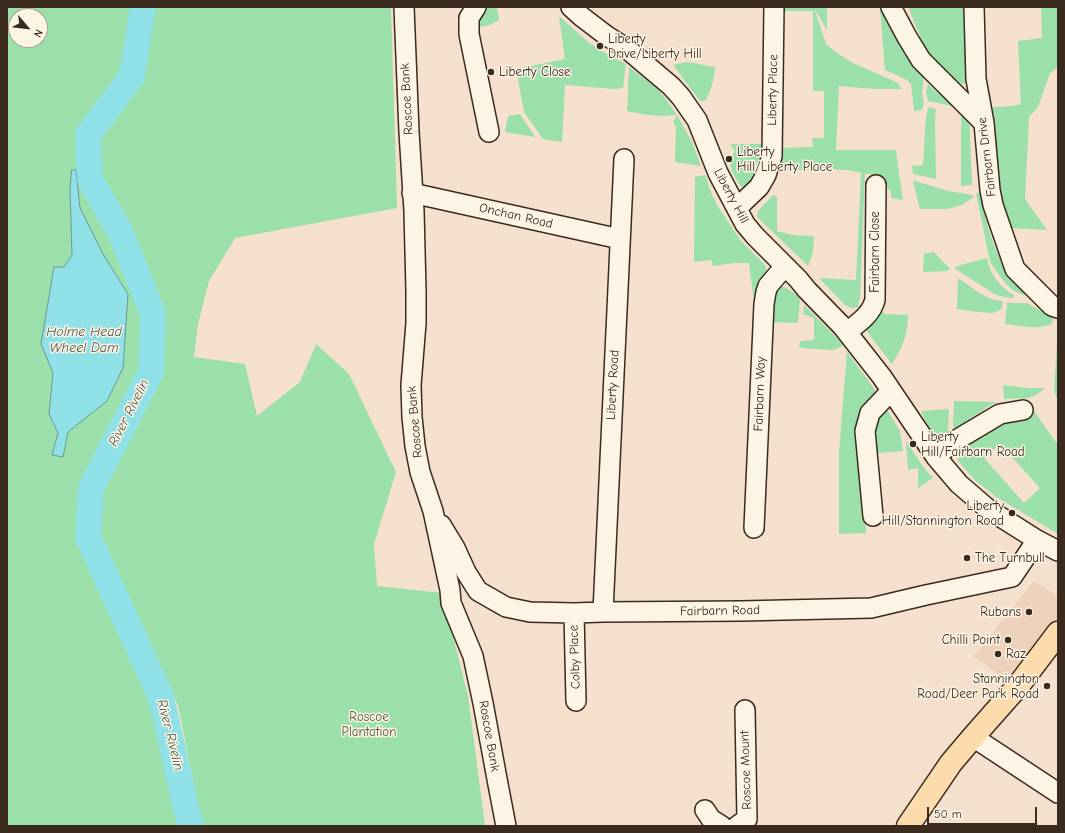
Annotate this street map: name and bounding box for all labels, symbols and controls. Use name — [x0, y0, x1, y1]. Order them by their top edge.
north arrow — [8, 8, 48, 48]
text: N — [31, 27, 46, 40]
place label: Liberty Drive/Liberty Hill — [608, 31, 702, 62]
marker: Liberty Drive/Liberty Hill — [595, 41, 605, 51]
street label: Liberty Place — [765, 54, 781, 126]
street label: Roscoe Bank — [397, 63, 417, 135]
place label: Liberty Close — [499, 64, 570, 80]
marker: Liberty Close — [486, 67, 496, 77]
street label: Fairbarn Drive — [974, 116, 1000, 198]
place label: Liberty Hill/Liberty Place — [737, 144, 832, 175]
marker: Liberty Hill/Liberty Place — [724, 154, 734, 164]
street label: Liberty Hill — [710, 166, 752, 226]
street label: Onchan Road — [478, 200, 554, 232]
street label: Fairbarn Close — [867, 211, 883, 293]
water label: Holme Head Wheel Dam — [46, 324, 122, 356]
street label: Liberty Road — [603, 350, 623, 420]
street label: Fairbarn Way — [751, 356, 769, 432]
water label: River Rivelin — [105, 377, 153, 449]
street label: Roscoe Bank — [404, 385, 426, 459]
place label: Liberty Hill/Fairbarn Road — [921, 429, 1025, 460]
marker: Liberty Hill/Fairbarn Road — [908, 439, 918, 449]
place label: Liberty Hill/Stannington Road — [882, 498, 1004, 529]
marker: Liberty Hill/Stannington Road — [1007, 508, 1017, 518]
place label: The Turnbull — [975, 550, 1045, 566]
marker: The Turnbull — [962, 553, 972, 563]
street label: Fairbarn Road — [680, 603, 760, 619]
place label: Rubans — [980, 604, 1021, 620]
marker: Rubans — [1024, 607, 1034, 617]
street label: Colby Place — [566, 625, 584, 689]
place label: Chilli Point — [942, 632, 1000, 648]
marker: Chilli Point — [1003, 635, 1013, 645]
place label: Raz — [1006, 646, 1026, 662]
marker: Raz — [993, 649, 1003, 659]
place label: Stannington Road/Deer Park Road — [917, 671, 1039, 702]
marker: Stannington Road/Deer Park Road — [1042, 681, 1052, 691]
water label: River Rivelin — [153, 698, 187, 772]
street label: Roscoe Bank — [475, 699, 503, 773]
park label: Roscoe Plantation — [342, 709, 396, 740]
street label: Roscoe Mount — [737, 730, 755, 810]
scale bar — [929, 799, 1039, 825]
text: 50 m — [934, 807, 962, 821]

